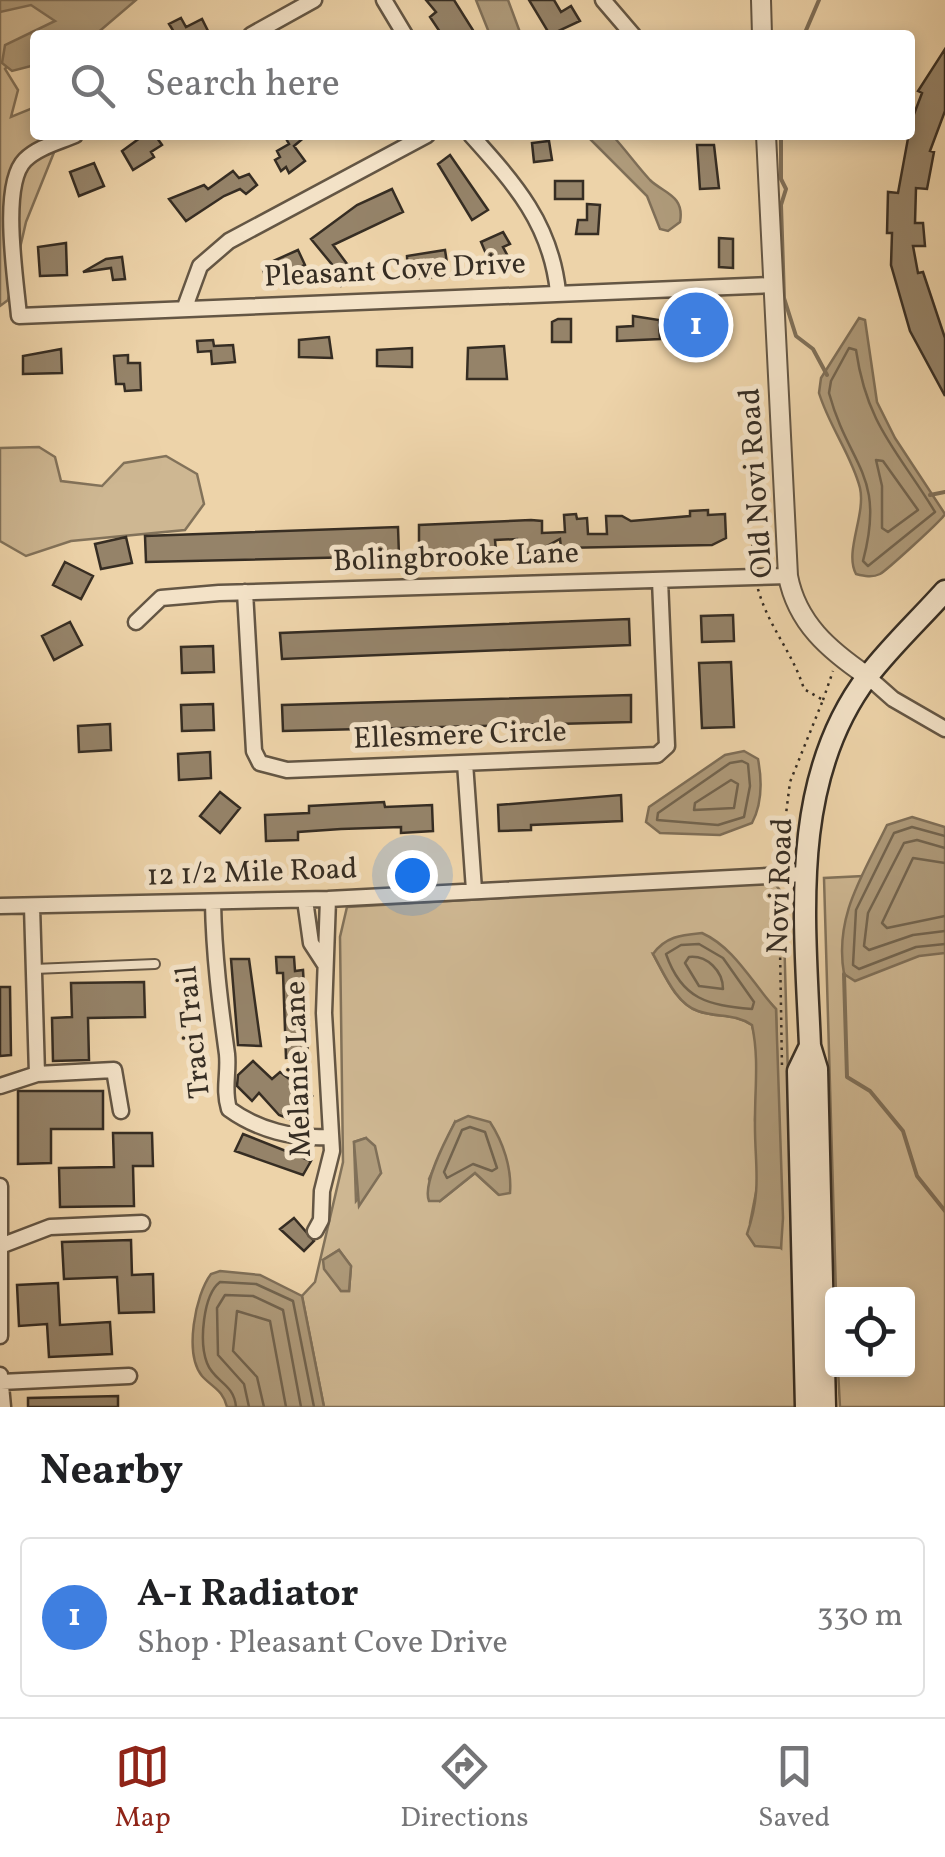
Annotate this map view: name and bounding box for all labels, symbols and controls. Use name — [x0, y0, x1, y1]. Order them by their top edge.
search box — [30, 30, 915, 140]
icon: search — [65, 58, 120, 113]
text: Search here — [145, 59, 340, 112]
street label: Pleasant Cove Drive — [263, 243, 527, 299]
pin: 1 — [664, 288, 728, 362]
street label: Old Novi Road — [729, 387, 785, 579]
street label: Bolingbrooke Lane — [332, 533, 580, 583]
street label: Ellesmere Circle — [353, 711, 567, 761]
street label: Novi Road — [758, 817, 804, 955]
street label: 12 1/2 Mile Road — [146, 848, 358, 898]
your location — [387, 850, 438, 901]
street label: Traci Trail — [166, 964, 222, 1100]
street label: Melanie Lane — [275, 980, 323, 1158]
map controls — [825, 1287, 915, 1377]
button: locate — [825, 1287, 915, 1377]
text: Nearby — [40, 1443, 183, 1502]
text: A-1 Radiator — [137, 1569, 359, 1622]
text: 1 — [68, 1595, 81, 1639]
text: 330 m — [817, 1595, 903, 1639]
text: Shop · Pleasant Cove Drive — [137, 1622, 508, 1666]
tab: Map — [115, 1739, 171, 1838]
tab: Directions — [400, 1739, 529, 1838]
tab: Saved — [758, 1739, 830, 1838]

